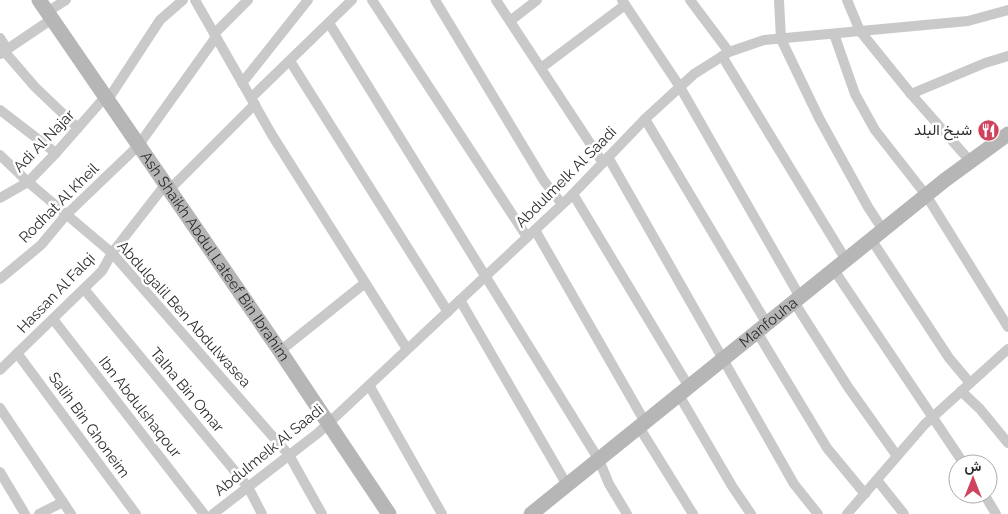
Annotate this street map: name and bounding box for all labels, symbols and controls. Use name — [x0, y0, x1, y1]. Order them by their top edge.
street label: Adi Al Najar — [10, 105, 79, 176]
restaurant icon: شيخ البلد — [976, 118, 1000, 142]
place label: شيخ البلد — [914, 121, 972, 141]
street label: Abdulmelk Al Saadi — [512, 123, 620, 231]
street label: Ash Shaikh Abdul Lateef Bin Ibrahim — [137, 148, 293, 365]
street label: Rodhat Al Kheil — [15, 159, 103, 247]
street label: Abdulgalil Ben Abdulwasea — [113, 237, 255, 391]
street label: Hassan Al Falqi — [13, 249, 99, 337]
street label: Manfouha — [736, 294, 801, 351]
street label: Talha Bin Omar — [146, 344, 228, 437]
street label: Ibn Abdulshaqour — [95, 353, 186, 462]
street label: Salih Bin Ghoneim — [45, 369, 133, 481]
street label: Abdulmelk Al Saadi — [211, 400, 327, 500]
north arrow — [948, 454, 998, 504]
text: ش — [965, 458, 982, 475]

